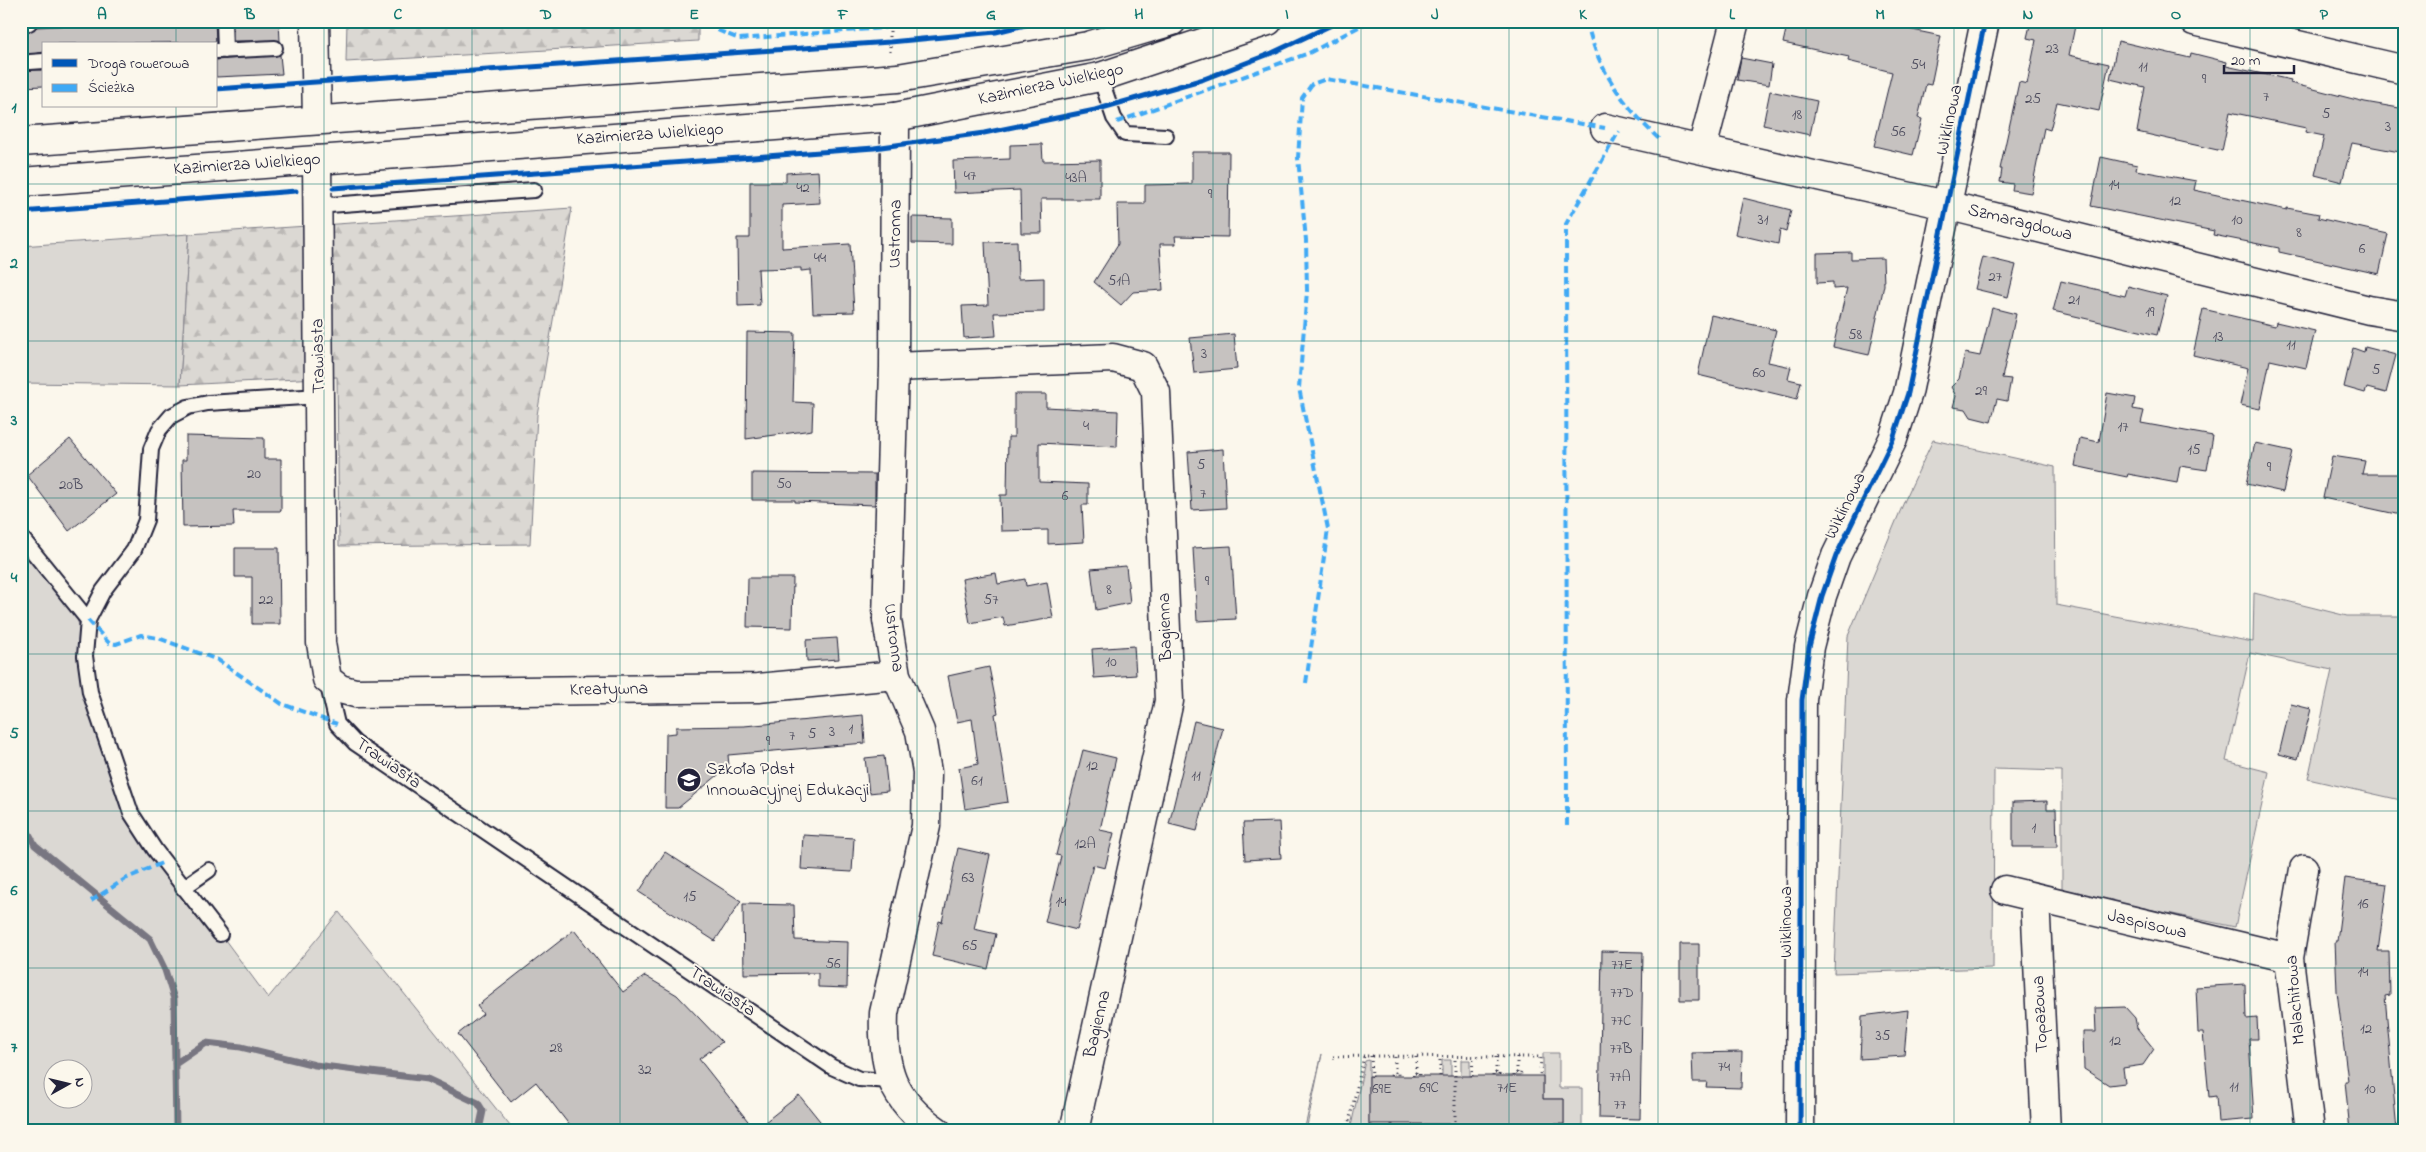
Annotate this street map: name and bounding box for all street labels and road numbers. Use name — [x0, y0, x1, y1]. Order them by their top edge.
street label: Kazimierza Wielkiego — [976, 57, 1126, 114]
street label: Wiklinowa — [1930, 82, 1970, 158]
street label: Kazimierza Wielkiego — [575, 117, 725, 154]
street label: Kazimierza Wielkiego — [172, 147, 322, 184]
street label: Szmaragdowa — [1965, 197, 2075, 250]
street label: Ustronna — [882, 199, 910, 269]
street label: Trawiasta — [305, 318, 333, 394]
street label: Wiklinowa — [1819, 468, 1873, 544]
street label: Bagienna — [1152, 592, 1181, 663]
street label: Ustronna — [876, 602, 910, 674]
street label: Kreatywna — [569, 676, 649, 704]
street label: Trawiasta — [350, 732, 426, 796]
street label: Wiklinowa — [1774, 886, 1800, 958]
street label: Jaspisowa — [2105, 903, 2189, 947]
street label: Malachitowa — [2279, 954, 2313, 1046]
street label: Trawiasta — [684, 960, 760, 1024]
street label: Topazowa — [2026, 975, 2056, 1053]
street label: Bagienna — [1077, 988, 1119, 1062]

